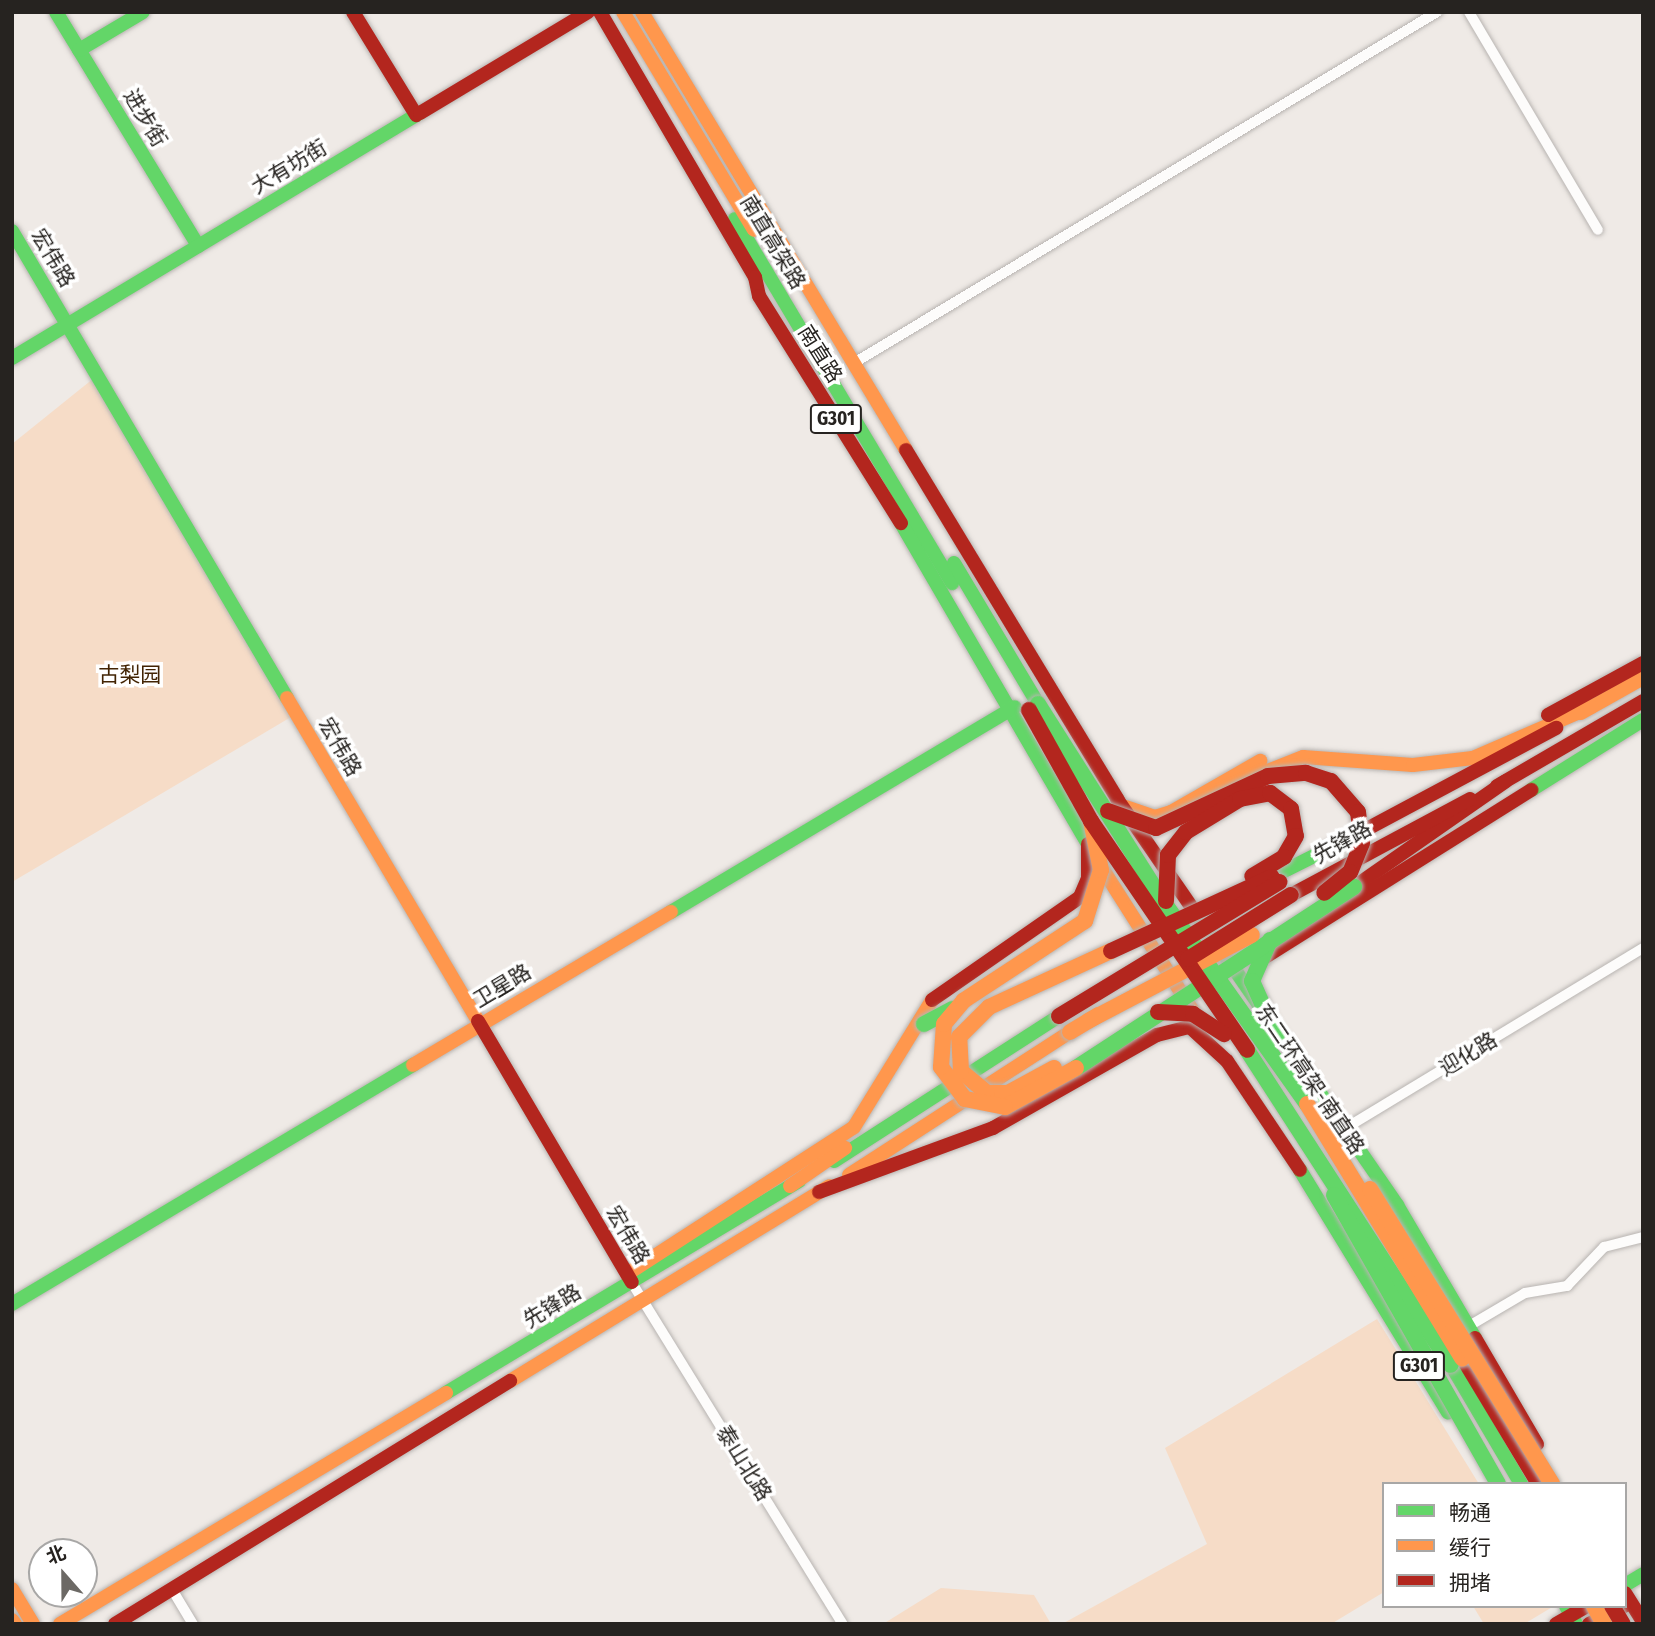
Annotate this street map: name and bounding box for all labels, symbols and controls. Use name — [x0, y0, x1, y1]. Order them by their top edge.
street label: 进步街 — [118, 85, 172, 151]
street label: 大有坊街 — [247, 135, 331, 199]
street label: 南直高架路 — [735, 191, 811, 293]
street label: 宏伟路 — [26, 225, 80, 291]
street label: 南直路 — [793, 321, 847, 387]
road number: G301 — [810, 404, 862, 434]
park label: 古梨园 — [99, 662, 161, 688]
street label: 宏伟路 — [313, 713, 367, 781]
street label: 先锋路 — [1308, 816, 1376, 868]
street label: 卫星路 — [469, 959, 535, 1013]
street label: 东二环高架-南直路 — [1250, 999, 1370, 1159]
street label: 迎化路 — [1435, 1027, 1501, 1081]
street label: 宏伟路 — [601, 1202, 655, 1268]
street label: 先锋路 — [519, 1279, 585, 1333]
road number: G301 — [1393, 1350, 1445, 1382]
street label: 泰山北路 — [711, 1421, 777, 1505]
legend — [1382, 1482, 1627, 1608]
text: 畅通 — [1449, 1500, 1491, 1526]
text: 缓行 — [1449, 1535, 1491, 1561]
north arrow — [28, 1538, 98, 1608]
text: 北 — [43, 1541, 69, 1569]
text: 拥堵 — [1449, 1570, 1491, 1596]

